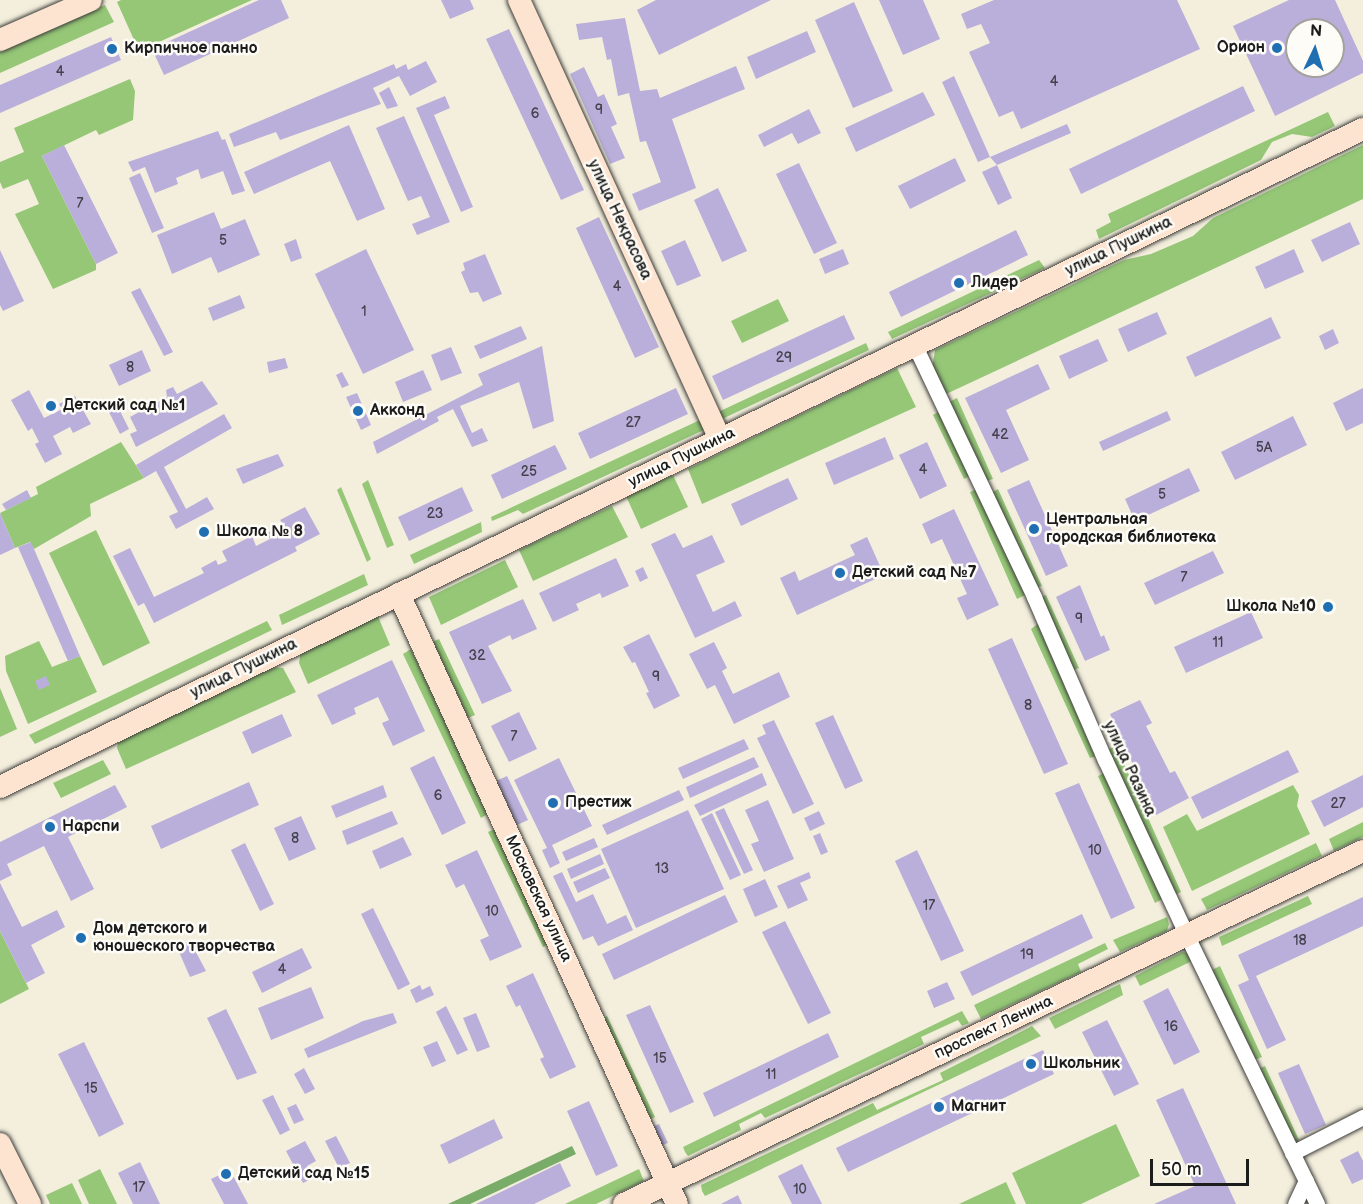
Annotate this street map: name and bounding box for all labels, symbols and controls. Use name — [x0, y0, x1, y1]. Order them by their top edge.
north arrow — [1285, 18, 1345, 78]
text: N — [1309, 22, 1323, 41]
place label: Орион — [1217, 38, 1265, 58]
place label: Кирпичное панно — [124, 39, 257, 59]
marker: Орион — [1270, 41, 1284, 55]
marker: Кирпичное панно — [105, 42, 119, 56]
house number: 4 — [56, 64, 64, 80]
house number: 4 — [1050, 74, 1058, 90]
house number: 9 — [595, 102, 603, 118]
house number: 6 — [531, 106, 539, 122]
street label: улица Некрасова — [583, 157, 655, 283]
house number: 7 — [77, 196, 83, 212]
street label: улица Пушкина — [1063, 213, 1175, 281]
house number: 5 — [219, 233, 227, 249]
place label: Лидер — [971, 273, 1018, 293]
marker: Лидер — [952, 276, 966, 290]
house number: 4 — [613, 279, 621, 295]
house number: 1 — [361, 304, 367, 320]
house number: 29 — [776, 350, 792, 366]
house number: 8 — [126, 360, 134, 376]
place label: Детский сад №1 — [63, 396, 186, 416]
marker: Детский сад №1 — [44, 399, 58, 413]
place label: Акконд — [370, 401, 425, 421]
marker: Акконд — [351, 404, 365, 418]
house number: 27 — [625, 415, 641, 431]
street label: улица Пушкина — [626, 424, 738, 492]
house number: 42 — [992, 427, 1008, 443]
house number: 5А — [1256, 440, 1272, 456]
house number: 4 — [919, 462, 927, 478]
house number: 25 — [521, 464, 537, 480]
house number: 5 — [1158, 487, 1166, 503]
house number: 23 — [427, 506, 443, 522]
place label: Центральная городская библиотека — [1046, 510, 1216, 548]
place label: Школа № 8 — [216, 522, 303, 542]
marker: Центральная городская библиотека — [1027, 522, 1041, 536]
marker: Школа № 8 — [197, 525, 211, 539]
place label: Детский сад №7 — [852, 563, 977, 583]
marker: Детский сад №7 — [833, 566, 847, 580]
house number: 7 — [1181, 570, 1187, 586]
place label: Школа №10 — [1226, 597, 1316, 617]
marker: Школа №10 — [1321, 600, 1335, 614]
house number: 9 — [1075, 611, 1083, 627]
street label: улица Пушкина — [188, 635, 300, 703]
house number: 11 — [1213, 635, 1223, 651]
house number: 32 — [469, 648, 485, 664]
house number: 9 — [652, 669, 660, 685]
house number: 8 — [1024, 698, 1032, 714]
street label: улица Разина — [1098, 718, 1160, 820]
house number: 7 — [511, 729, 517, 745]
house number: 6 — [434, 788, 442, 804]
place label: Престиж — [565, 793, 631, 813]
marker: Престиж — [546, 796, 560, 810]
house number: 27 — [1330, 796, 1346, 812]
place label: Нарспи — [62, 817, 119, 837]
marker: Нарспи — [43, 820, 57, 834]
house number: 8 — [291, 831, 299, 847]
street label: Московская улица — [500, 833, 576, 965]
house number: 10 — [1088, 843, 1102, 859]
house number: 13 — [655, 861, 669, 877]
house number: 17 — [923, 898, 935, 914]
house number: 10 — [485, 904, 499, 920]
place label: Дом детского и юношеского творчества — [93, 919, 275, 957]
marker: Дом детского и юношеского творчества — [74, 931, 88, 945]
house number: 18 — [1293, 933, 1307, 949]
house number: 19 — [1020, 947, 1034, 963]
house number: 4 — [278, 962, 286, 978]
street label: проспект Ленина — [932, 992, 1056, 1064]
house number: 16 — [1164, 1019, 1178, 1035]
house number: 15 — [653, 1051, 667, 1067]
place label: Школьник — [1043, 1054, 1120, 1074]
marker: Школьник — [1024, 1057, 1038, 1071]
house number: 11 — [766, 1067, 776, 1083]
house number: 15 — [84, 1081, 98, 1097]
place label: Магнит — [951, 1097, 1006, 1117]
marker: Магнит — [932, 1100, 946, 1114]
scale bar — [1153, 1147, 1252, 1185]
text: 50 m — [1161, 1159, 1202, 1180]
place label: Детский сад №15 — [238, 1164, 370, 1184]
marker: Детский сад №15 — [219, 1167, 233, 1181]
house number: 17 — [133, 1180, 145, 1196]
house number: 10 — [793, 1182, 807, 1198]

